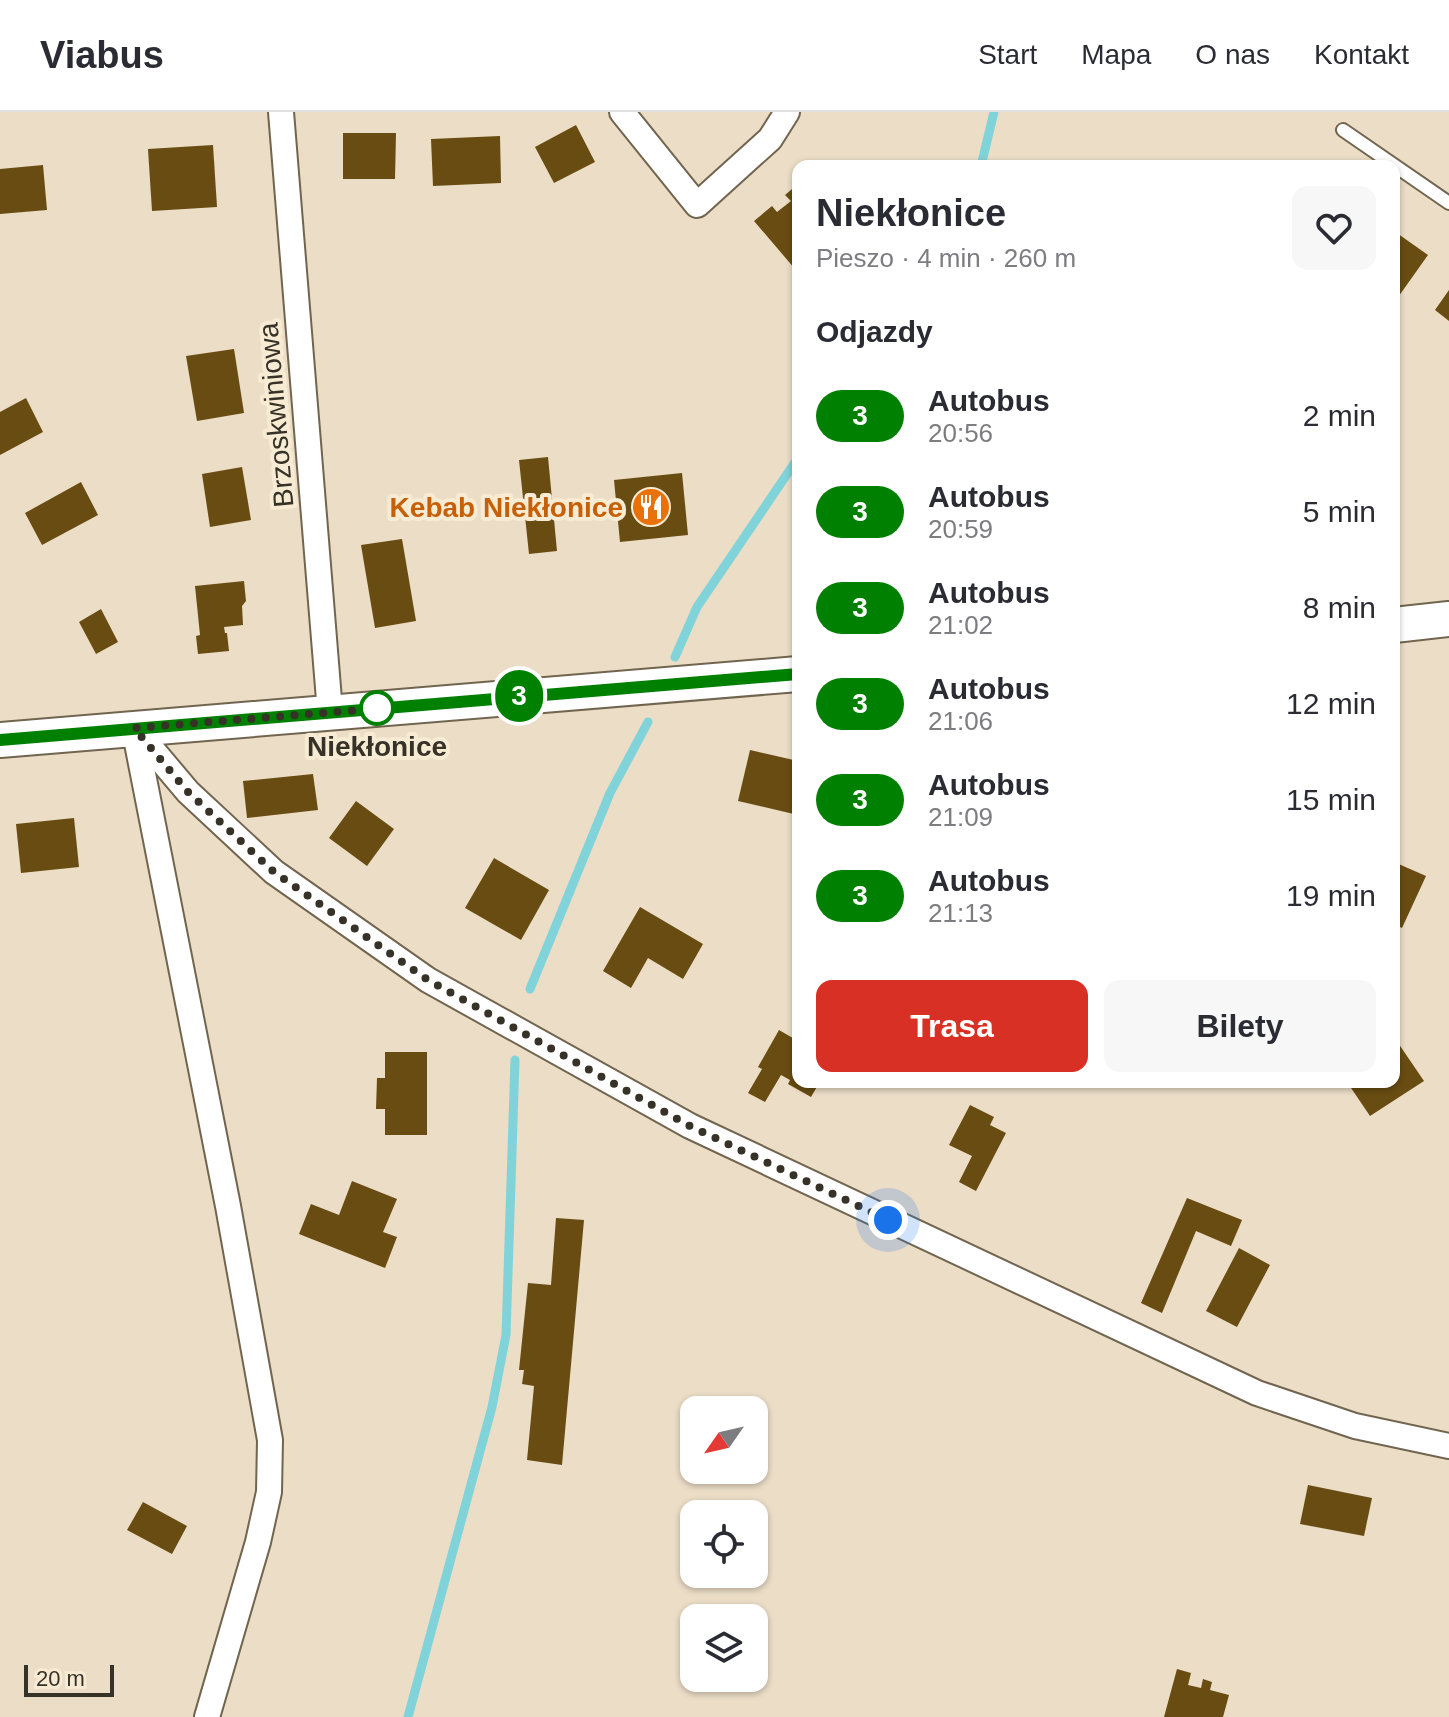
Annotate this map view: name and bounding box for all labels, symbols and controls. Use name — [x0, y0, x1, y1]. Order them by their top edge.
text: Viabus — [40, 34, 164, 76]
text: Start — [978, 39, 1037, 70]
text: Mapa — [1081, 39, 1151, 70]
text: O nas — [1195, 39, 1270, 70]
text: Kontakt — [1314, 39, 1409, 70]
button: heart — [1292, 186, 1376, 270]
text: Niekłonice — [816, 192, 1006, 234]
text: Pieszo · 4 min · 260 m — [816, 243, 1076, 273]
text: Odjazdy — [816, 315, 933, 348]
street label: Brzoskwiniowa — [252, 321, 300, 509]
text: Autobus — [928, 384, 1050, 417]
text: 2 min — [1303, 399, 1376, 432]
text: 3 — [852, 400, 868, 431]
text: 20:56 — [928, 418, 993, 448]
text: Autobus — [928, 480, 1050, 513]
restaurant icon: Kebab Niekłonice — [630, 486, 672, 528]
place label: Kebab Niekłonice — [390, 492, 623, 523]
text: 5 min — [1303, 495, 1376, 528]
text: 3 — [852, 496, 868, 527]
text: 20:59 — [928, 514, 993, 544]
text: Autobus — [928, 576, 1050, 609]
text: 8 min — [1303, 591, 1376, 624]
text: 3 — [852, 592, 868, 623]
text: 21:02 — [928, 610, 993, 640]
line badge: 3 — [493, 670, 545, 722]
text: Autobus — [928, 672, 1050, 705]
text: 3 — [511, 680, 527, 711]
text: 12 min — [1286, 687, 1376, 720]
text: 3 — [852, 688, 868, 719]
marker: Niekłonice — [360, 691, 394, 725]
text: 21:06 — [928, 706, 993, 736]
place label: Niekłonice — [307, 731, 447, 762]
text: Autobus — [928, 768, 1050, 801]
text: 15 min — [1286, 783, 1376, 816]
text: 3 — [852, 784, 868, 815]
text: 21:09 — [928, 802, 993, 832]
text: Autobus — [928, 864, 1050, 897]
text: 19 min — [1286, 879, 1376, 912]
text: 3 — [852, 880, 868, 911]
text: 21:13 — [928, 898, 993, 928]
button: Trasa — [816, 980, 1088, 1072]
button: Bilety — [1104, 980, 1376, 1072]
your location — [868, 1200, 908, 1240]
north arrow — [680, 1396, 768, 1484]
map controls — [680, 1396, 768, 1692]
button: locate — [680, 1500, 768, 1588]
button: layers — [680, 1604, 768, 1692]
scale bar — [24, 1661, 114, 1697]
text: 20 m — [36, 1666, 85, 1691]

